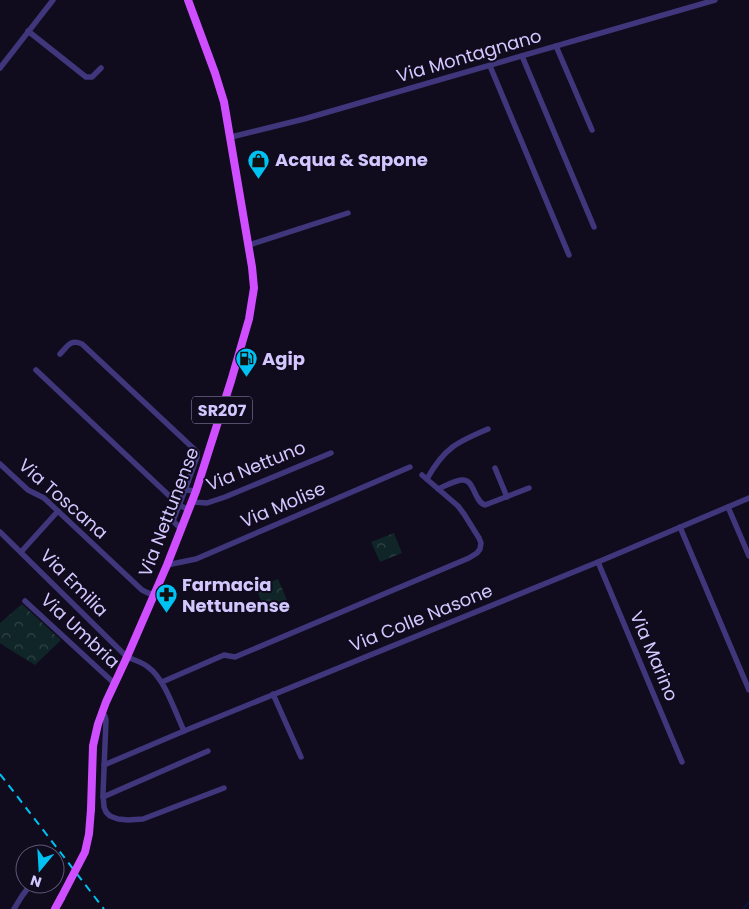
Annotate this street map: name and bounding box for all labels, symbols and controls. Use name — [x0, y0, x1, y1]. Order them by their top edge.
street label: Via Montagnano — [393, 23, 544, 88]
place label: Acqua & Sapone — [275, 147, 428, 172]
shop icon: Acqua & Sapone — [247, 148, 271, 179]
place label: Agip — [262, 346, 305, 371]
fuel station icon: Agip — [234, 347, 258, 378]
road number: SR207 — [192, 396, 252, 424]
street label: Via Nettuno — [202, 434, 309, 497]
street label: Via Nettunense — [132, 444, 205, 580]
street label: Via Toscana — [13, 453, 113, 544]
street label: Via Molise — [236, 475, 329, 534]
street label: Via Emilia — [35, 543, 114, 622]
place label: Farmacia Nettunense — [182, 572, 290, 618]
street label: Via Colle Nasone — [346, 577, 496, 658]
pharmacy icon: Farmacia Nettunense — [154, 583, 178, 614]
street label: Via Umbria — [35, 587, 125, 674]
street label: Via Marino — [624, 607, 685, 705]
north arrow — [15, 844, 65, 894]
text: N — [28, 870, 44, 893]

